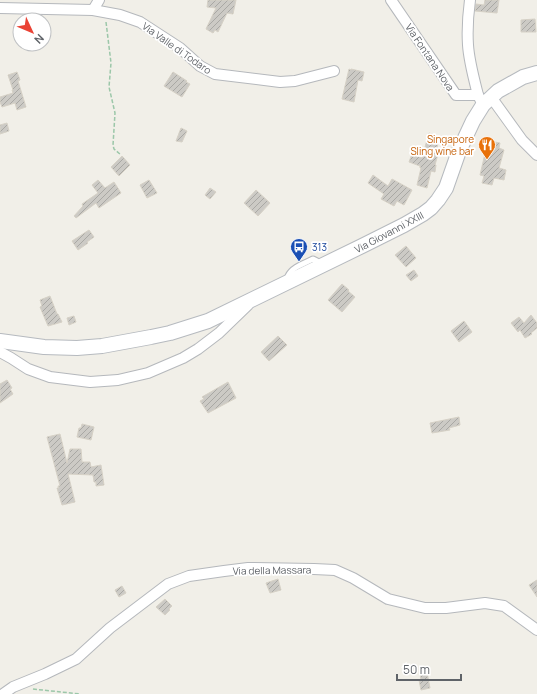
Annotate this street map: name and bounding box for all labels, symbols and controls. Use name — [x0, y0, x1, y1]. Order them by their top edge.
north arrow — [12, 12, 52, 52]
street label: Via Valle di Todaro — [140, 19, 215, 77]
street label: Via Fontana Nova — [402, 21, 458, 93]
text: N — [31, 31, 48, 47]
place label: Singapore Sling wine bar — [410, 132, 474, 158]
restaurant icon: Singapore Sling wine bar — [477, 135, 497, 160]
street label: Via Giovanni XXIII — [352, 208, 426, 256]
bus stop icon: 313 — [289, 237, 309, 262]
place label: 313 — [312, 240, 327, 254]
street label: Via della Massara — [233, 562, 311, 578]
scale bar — [397, 656, 461, 682]
text: 50 m — [403, 661, 430, 678]

